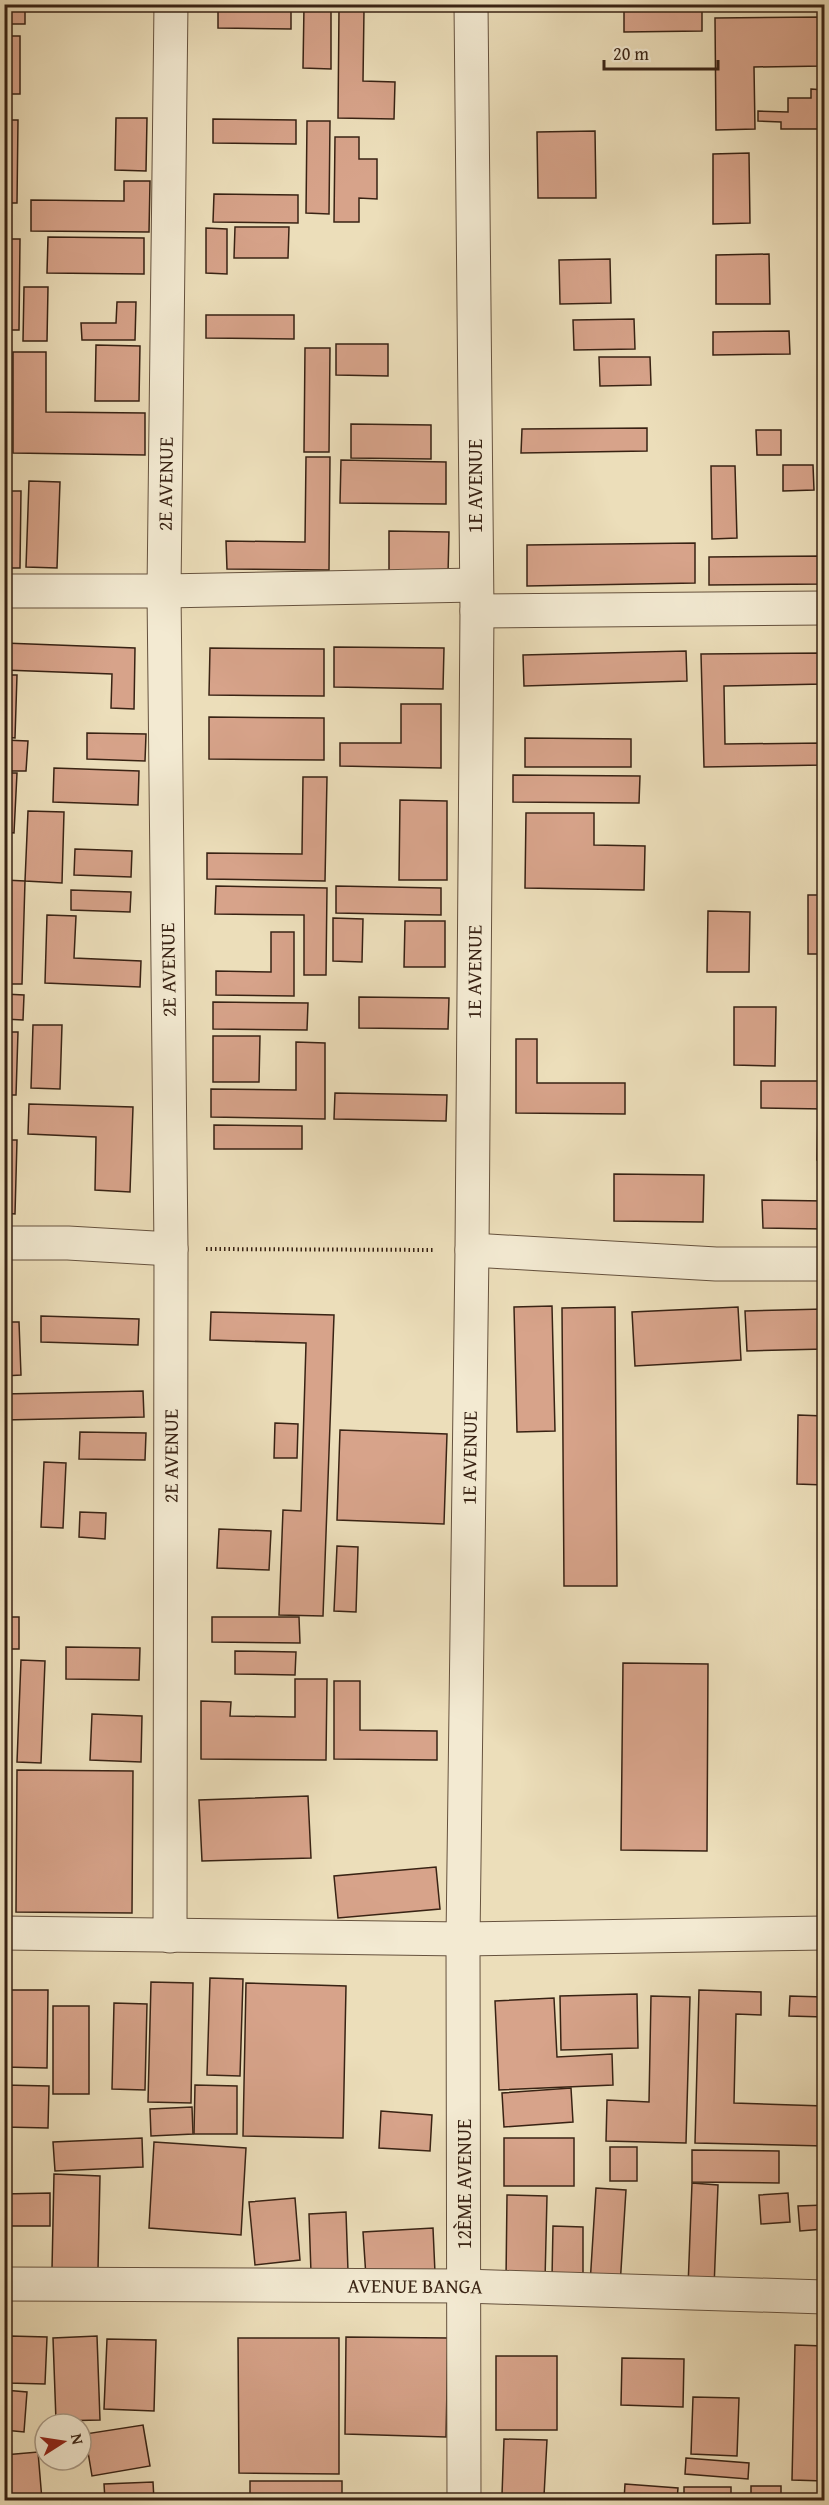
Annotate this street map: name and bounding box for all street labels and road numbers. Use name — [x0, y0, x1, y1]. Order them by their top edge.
street label: 2E AVENUE — [150, 437, 180, 531]
street label: 1E AVENUE — [460, 439, 489, 533]
street label: 2E AVENUE — [152, 923, 183, 1017]
street label: 1E AVENUE — [459, 925, 489, 1019]
street label: 2E AVENUE — [156, 1409, 185, 1503]
street label: 1E AVENUE — [454, 1411, 484, 1505]
street label: 12ÈME AVENUE — [449, 2119, 478, 2249]
street label: AVENUE BANGA — [347, 2270, 483, 2301]

